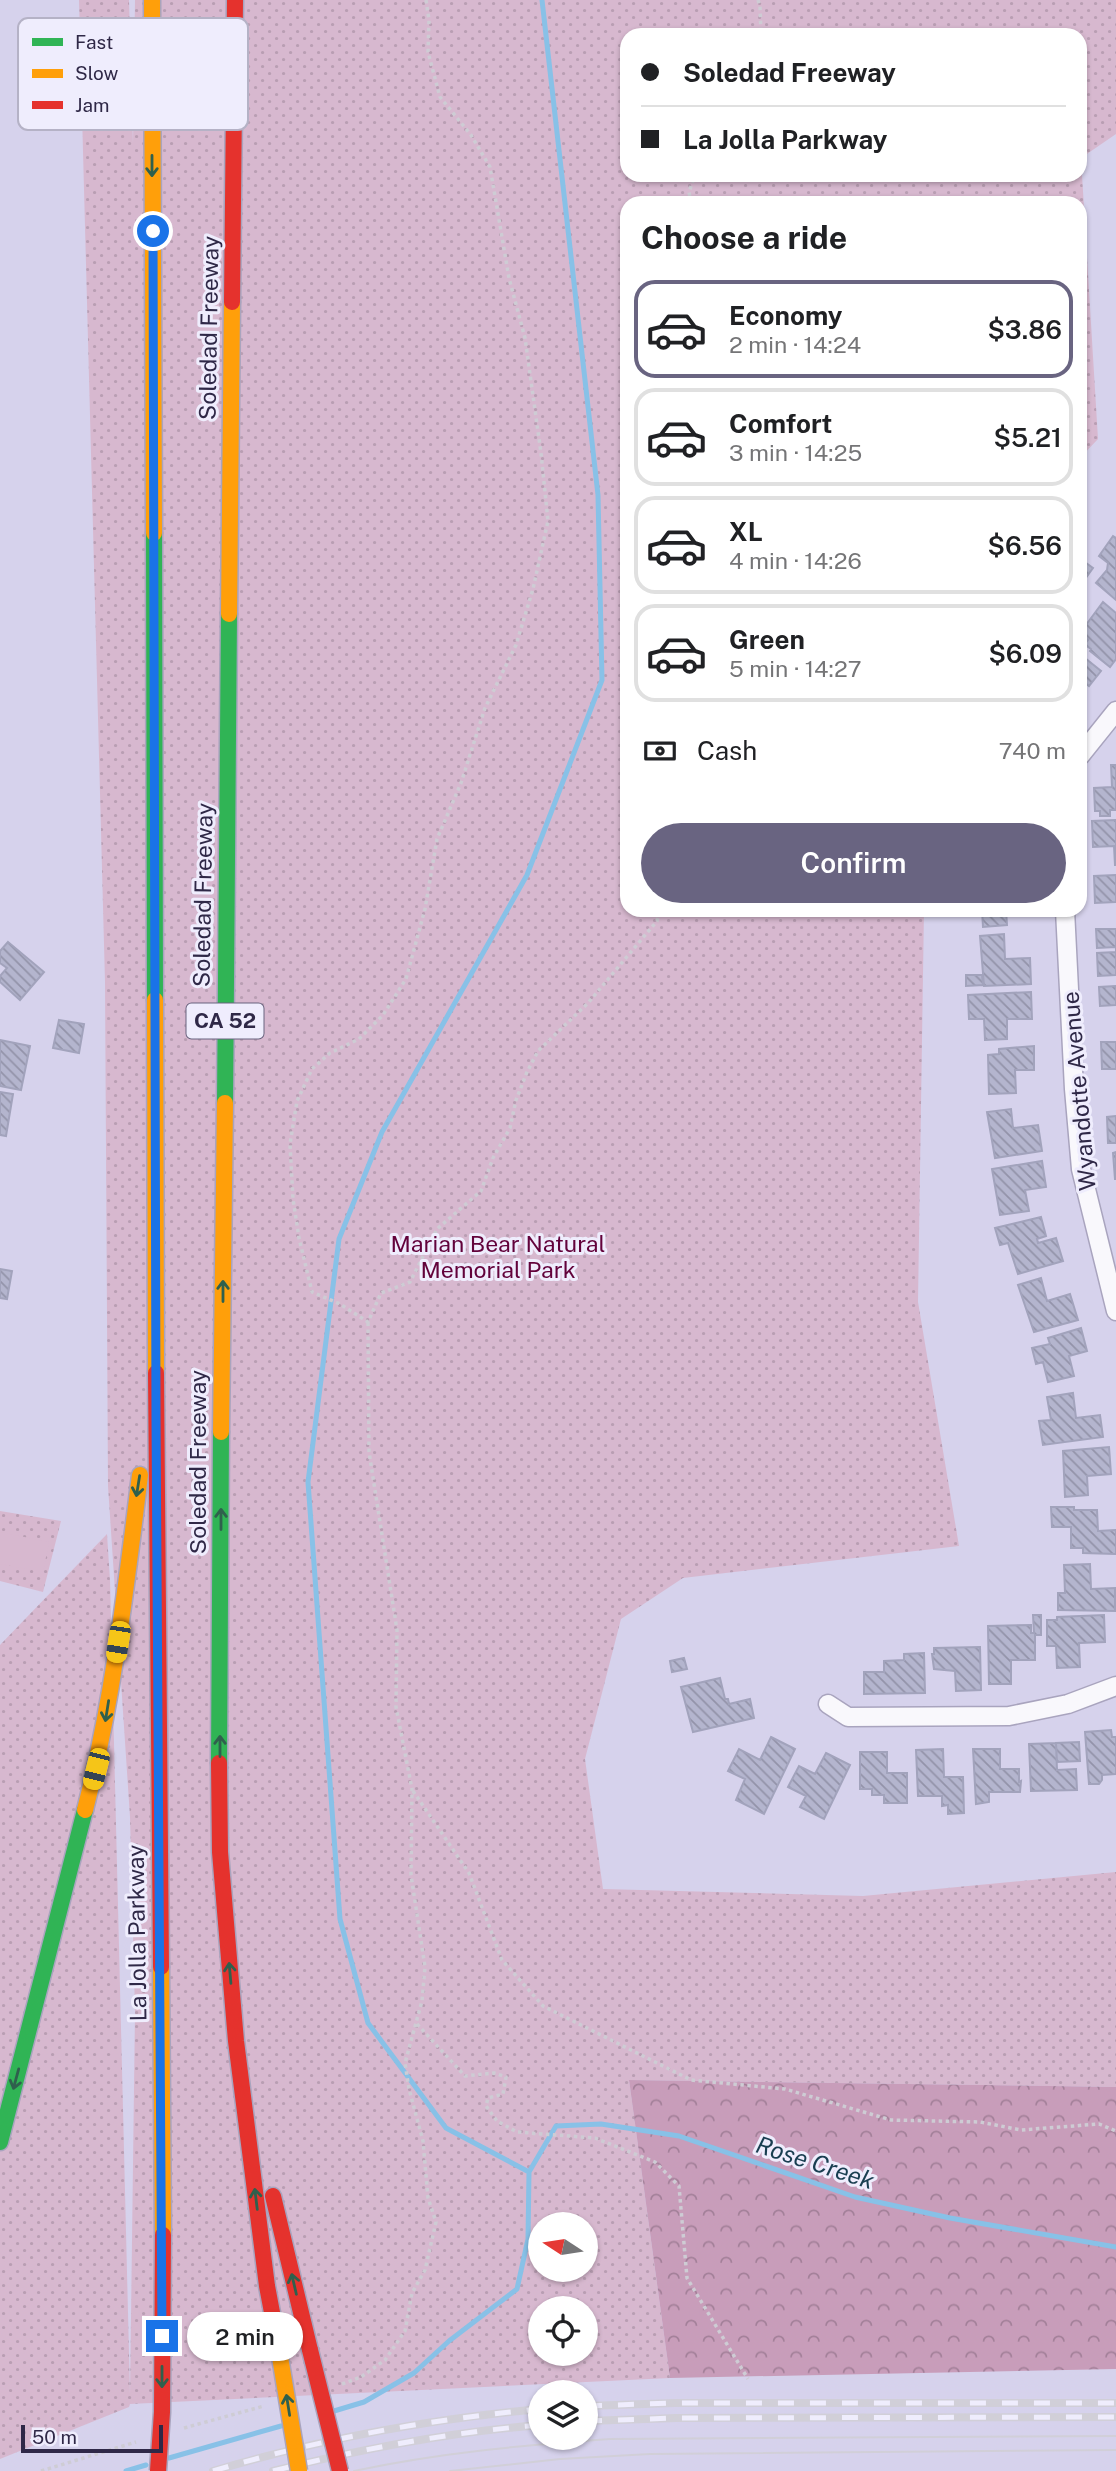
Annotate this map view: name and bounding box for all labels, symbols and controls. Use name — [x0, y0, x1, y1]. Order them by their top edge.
legend — [18, 18, 248, 130]
text: Fast — [75, 31, 113, 53]
text: Soledad Freeway — [683, 57, 896, 88]
text: Slow — [75, 62, 119, 84]
text: Jam — [75, 94, 109, 116]
text: La Jolla Parkway — [683, 124, 887, 155]
one-way arrow — [145, 154, 159, 177]
route start — [137, 215, 169, 247]
text: Choose a ride — [641, 219, 847, 256]
street label: Soledad Freeway — [193, 236, 224, 420]
icon: car — [645, 298, 708, 361]
text: Economy — [729, 300, 842, 331]
text: $3.86 — [987, 314, 1062, 345]
text: 2 min · 14:24 — [729, 331, 861, 358]
icon: car — [645, 406, 708, 469]
text: Comfort — [729, 408, 832, 439]
text: $5.21 — [993, 422, 1062, 453]
text: 3 min · 14:25 — [729, 439, 862, 466]
icon: car — [645, 514, 708, 577]
text: XL — [729, 516, 763, 547]
text: $6.56 — [988, 530, 1062, 561]
text: 4 min · 14:26 — [729, 547, 862, 574]
icon: car — [645, 622, 708, 685]
text: Green — [729, 624, 805, 655]
text: $6.09 — [988, 638, 1062, 669]
text: 5 min · 14:27 — [729, 655, 862, 682]
icon: cash — [641, 732, 679, 770]
text: Cash — [697, 735, 757, 766]
text: 740 m — [999, 737, 1066, 764]
street label: Soledad Freeway — [187, 803, 218, 987]
button: Confirm — [641, 823, 1066, 903]
street label: Wyandotte Avenue — [1056, 990, 1101, 1192]
road number: CA 52 — [187, 1004, 264, 1038]
park label: Marian Bear Natural Memorial Park — [390, 1230, 606, 1283]
one-way arrow — [216, 1280, 230, 1303]
street label: Soledad Freeway — [184, 1370, 211, 1554]
one-way arrow — [131, 1474, 144, 1496]
one-way arrow — [214, 1508, 228, 1531]
car — [105, 1620, 132, 1664]
one-way arrow — [100, 1699, 113, 1722]
one-way arrow — [213, 1735, 227, 1758]
car — [81, 1746, 112, 1792]
street label: La Jolla Parkway — [121, 1844, 152, 2022]
one-way arrow — [223, 1963, 236, 1985]
one-way arrow — [9, 2068, 22, 2090]
water label: Rose Creek — [753, 2130, 878, 2194]
one-way arrow — [249, 2188, 262, 2211]
north arrow — [528, 2212, 598, 2282]
map controls — [528, 2212, 598, 2450]
one-way arrow — [287, 2273, 300, 2296]
button: locate — [528, 2296, 598, 2366]
callout: 2 min — [186, 2312, 302, 2360]
route end — [146, 2320, 178, 2352]
text: 2 min — [215, 2323, 275, 2350]
one-way arrow — [155, 2365, 169, 2388]
button: layers — [528, 2380, 598, 2450]
one-way arrow — [281, 2394, 294, 2417]
scale bar — [21, 2422, 163, 2454]
text: 50 m — [32, 2426, 77, 2448]

